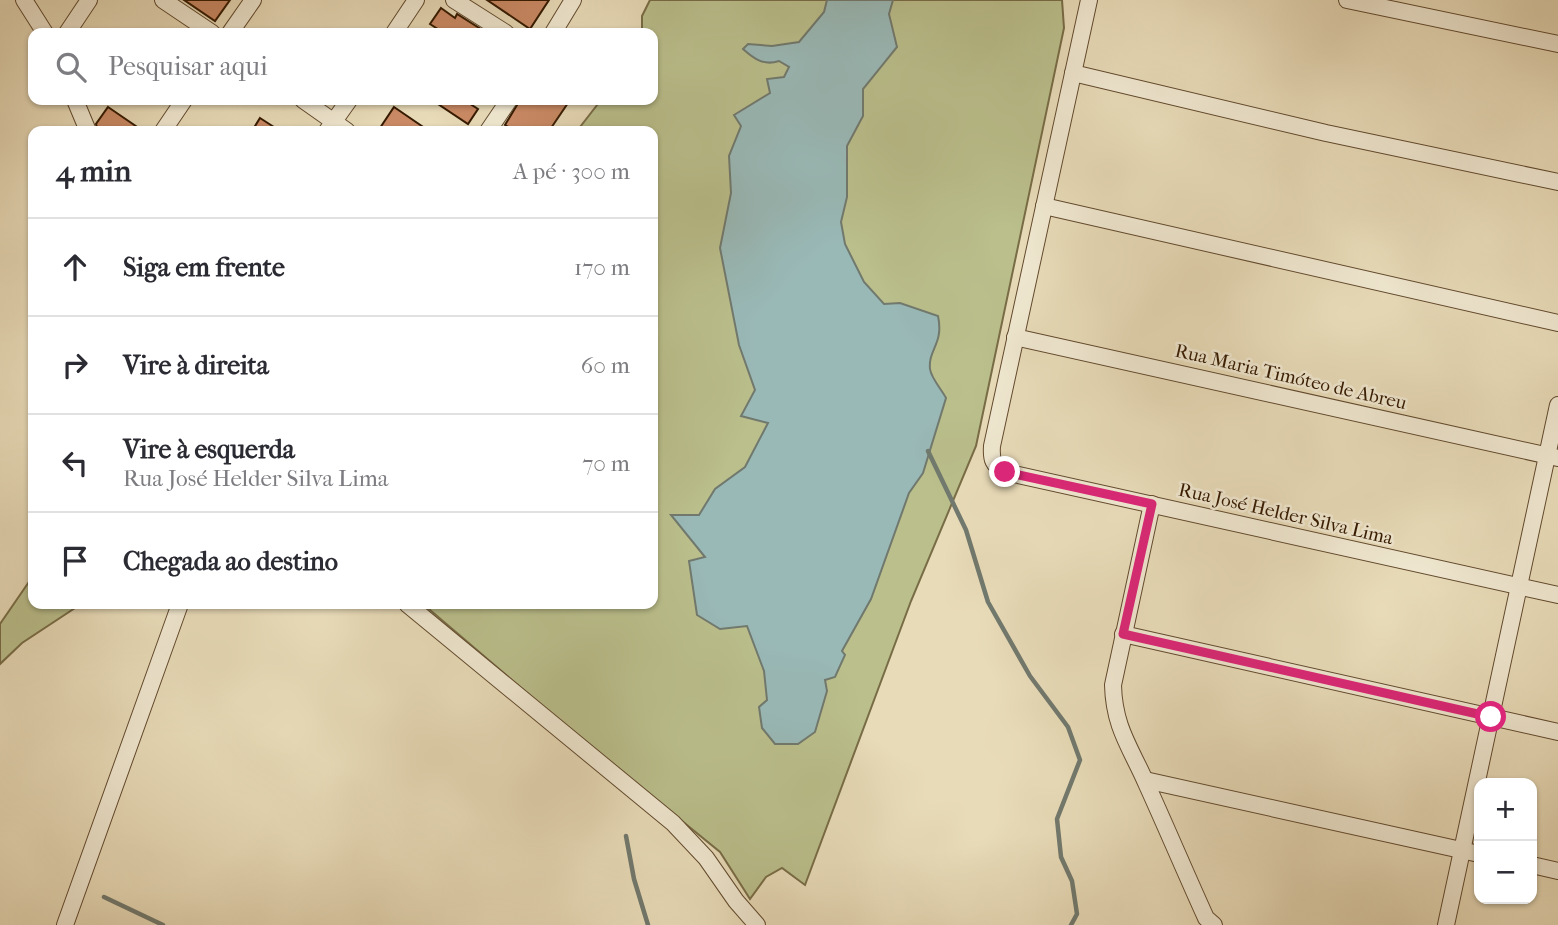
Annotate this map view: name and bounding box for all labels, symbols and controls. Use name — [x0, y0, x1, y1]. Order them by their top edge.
search box — [28, 28, 658, 105]
icon: search — [52, 48, 90, 86]
text: Pesquisar aqui — [108, 51, 268, 82]
text: 4 min — [56, 154, 131, 189]
text: A pé · 300 m — [513, 158, 630, 185]
icon: ahead — [56, 248, 94, 286]
text: Siga em frente — [123, 252, 285, 283]
text: 170 m — [574, 254, 630, 281]
street label: Rua Maria Timóteo de Abreu — [1173, 340, 1409, 414]
icon: right — [56, 346, 94, 384]
text: Vire à direita — [123, 350, 269, 381]
text: 60 m — [581, 352, 630, 379]
text: Vire à esquerda — [123, 434, 295, 465]
icon: left — [56, 444, 94, 482]
text: 70 m — [582, 450, 630, 477]
route end — [989, 456, 1020, 487]
text: Rua José Helder Silva Lima — [123, 465, 388, 492]
street label: Rua José Helder Silva Lima — [1176, 479, 1395, 549]
icon: arrive — [56, 542, 94, 580]
text: Chegada ao destino — [123, 546, 338, 577]
route start — [1475, 701, 1506, 732]
map controls — [1474, 778, 1537, 904]
button: + — [1474, 778, 1537, 841]
button: − — [1474, 841, 1537, 904]

